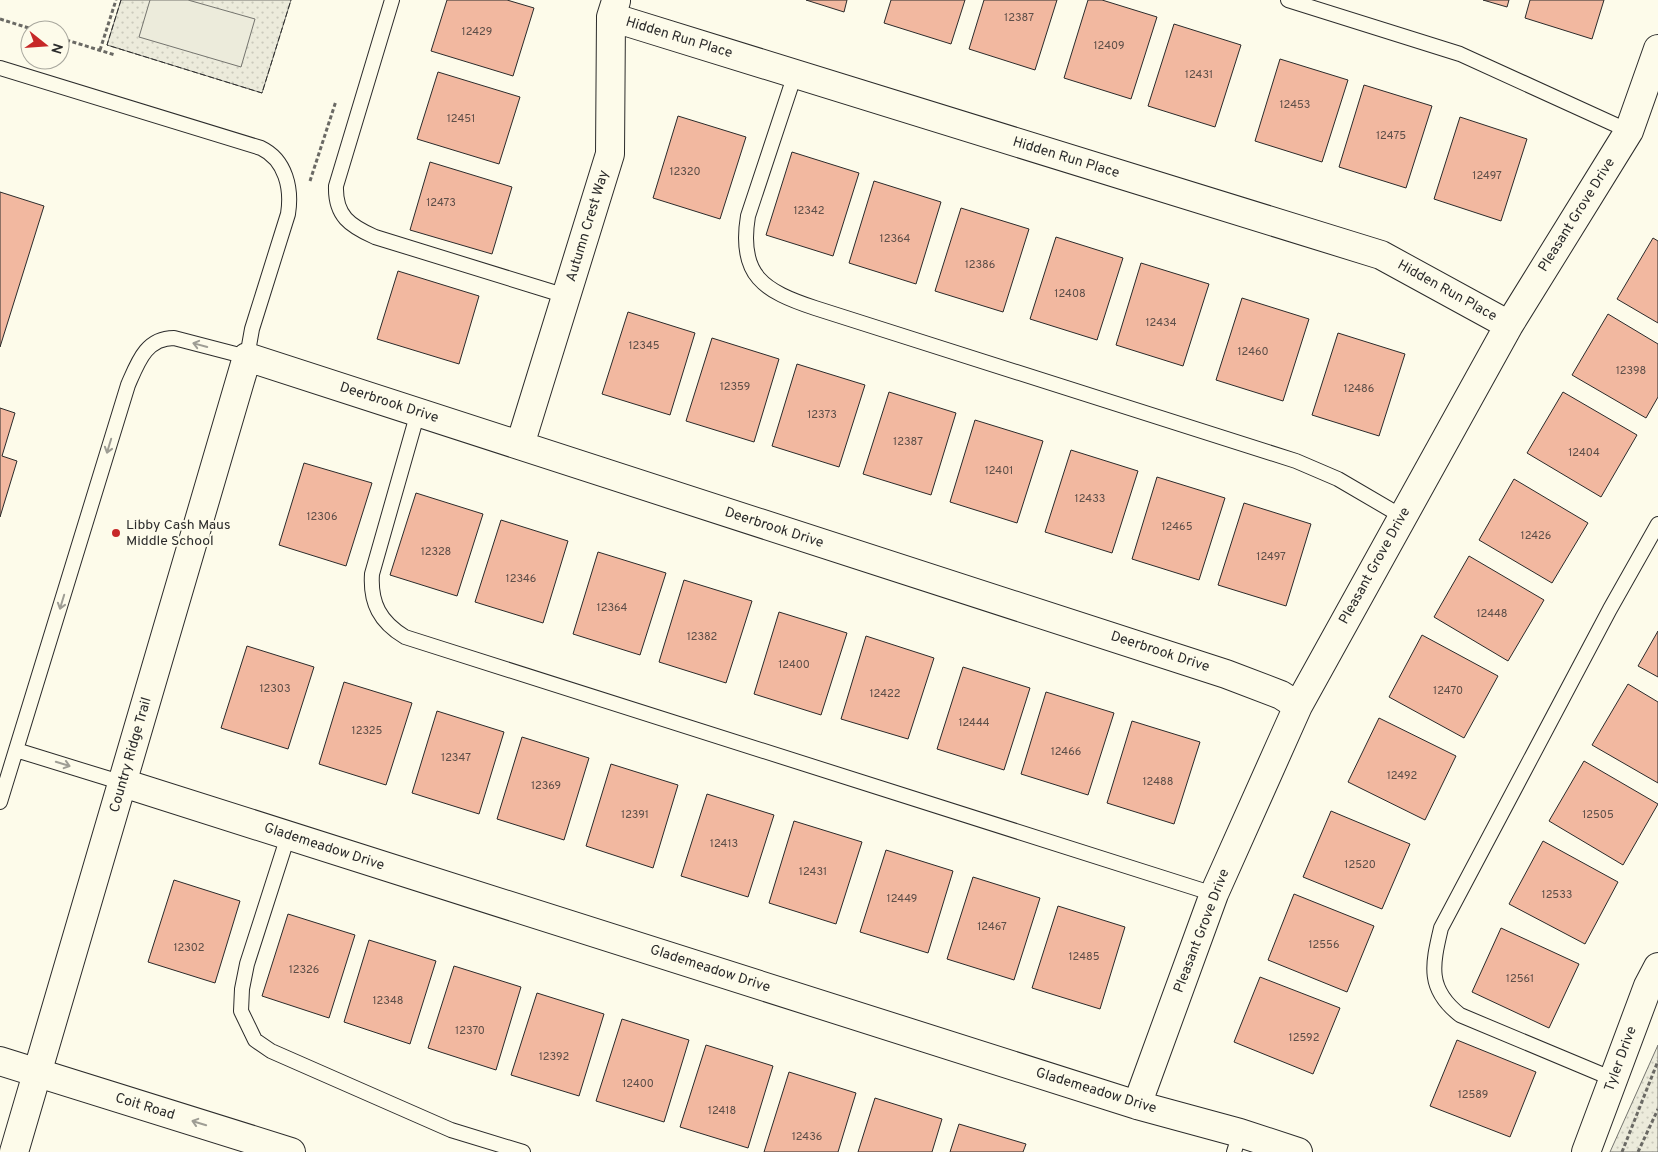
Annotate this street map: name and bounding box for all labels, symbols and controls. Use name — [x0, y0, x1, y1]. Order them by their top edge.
house number: 12387 — [1004, 11, 1034, 25]
street label: Hidden Run Place — [623, 14, 735, 62]
north arrow — [20, 20, 70, 70]
house number: 12429 — [462, 25, 492, 39]
house number: 12409 — [1093, 39, 1125, 53]
text: N — [46, 41, 66, 56]
house number: 12431 — [1185, 68, 1213, 82]
house number: 12453 — [1279, 98, 1311, 112]
house number: 12451 — [447, 112, 475, 126]
house number: 12475 — [1376, 129, 1406, 143]
street label: Hidden Run Place — [1010, 134, 1122, 182]
street label: Pleasant Grove Drive — [1535, 155, 1619, 275]
house number: 12320 — [669, 165, 701, 179]
street label: Autumn Crest Way — [563, 168, 613, 284]
house number: 12497 — [1472, 169, 1502, 183]
house number: 12473 — [426, 196, 456, 210]
house number: 12342 — [793, 204, 825, 218]
house number: 12364 — [880, 232, 911, 246]
street label: Hidden Run Place — [1394, 257, 1500, 325]
house number: 12386 — [965, 258, 995, 272]
house number: 12408 — [1054, 287, 1086, 301]
house number: 12434 — [1145, 316, 1177, 330]
one-way arrow — [192, 339, 208, 349]
house number: 12345 — [628, 339, 660, 353]
house number: 12460 — [1237, 345, 1269, 359]
house number: 12398 — [1616, 364, 1646, 378]
street label: Deerbrook Drive — [337, 379, 441, 427]
house number: 12359 — [720, 380, 750, 394]
house number: 12486 — [1344, 382, 1374, 396]
house number: 12373 — [807, 408, 837, 422]
house number: 12387 — [893, 435, 923, 449]
one-way arrow — [104, 438, 114, 454]
house number: 12404 — [1568, 446, 1600, 460]
house number: 12401 — [985, 464, 1013, 478]
house number: 12433 — [1075, 492, 1105, 506]
street label: Deerbrook Drive — [722, 504, 826, 552]
street label: Pleasant Grove Drive — [1336, 505, 1414, 627]
house number: 12306 — [307, 510, 337, 524]
place label: Libby Cash Maus Middle School — [126, 517, 231, 550]
house number: 12465 — [1162, 520, 1193, 534]
marker: Libby Cash Maus Middle School — [110, 527, 122, 539]
house number: 12426 — [1521, 529, 1551, 543]
house number: 12328 — [421, 545, 451, 559]
house number: 12497 — [1256, 550, 1286, 564]
house number: 12346 — [506, 572, 536, 586]
one-way arrow — [56, 593, 66, 609]
house number: 12364 — [597, 601, 628, 615]
house number: 12448 — [1476, 607, 1508, 621]
street label: Deerbrook Drive — [1108, 628, 1212, 676]
house number: 12382 — [687, 630, 717, 644]
house number: 12400 — [778, 658, 810, 672]
house number: 12303 — [259, 682, 291, 696]
house number: 12470 — [1433, 684, 1463, 698]
house number: 12422 — [869, 687, 901, 701]
street label: Country Ridge Trail — [106, 695, 156, 815]
house number: 12444 — [958, 716, 990, 730]
house number: 12325 — [352, 724, 383, 738]
house number: 12466 — [1051, 745, 1081, 759]
house number: 12347 — [441, 751, 471, 765]
one-way arrow — [54, 760, 70, 770]
house number: 12492 — [1387, 769, 1417, 783]
house number: 12488 — [1143, 775, 1174, 789]
house number: 12369 — [531, 779, 561, 793]
house number: 12391 — [621, 808, 649, 822]
house number: 12505 — [1582, 808, 1614, 822]
street label: Glademeadow Drive — [262, 820, 386, 874]
house number: 12413 — [710, 837, 738, 851]
house number: 12520 — [1344, 858, 1376, 872]
house number: 12431 — [799, 865, 827, 879]
street label: Pleasant Grove Drive — [1171, 867, 1233, 995]
house number: 12533 — [1542, 888, 1572, 902]
house number: 12449 — [887, 892, 917, 906]
house number: 12467 — [977, 920, 1007, 934]
house number: 12556 — [1308, 938, 1340, 952]
house number: 12302 — [173, 941, 205, 955]
street label: Glademeadow Drive — [648, 942, 772, 996]
house number: 12485 — [1068, 950, 1100, 964]
house number: 12326 — [289, 963, 319, 977]
house number: 12561 — [1506, 972, 1534, 986]
house number: 12348 — [372, 994, 404, 1008]
house number: 12370 — [455, 1024, 485, 1038]
street label: Tyler Drive — [1601, 1024, 1641, 1094]
house number: 12592 — [1289, 1031, 1319, 1045]
house number: 12392 — [539, 1050, 569, 1064]
street label: Glademeadow Drive — [1033, 1065, 1159, 1117]
house number: 12400 — [622, 1077, 654, 1091]
house number: 12589 — [1458, 1088, 1488, 1102]
street label: Coit Road — [113, 1090, 177, 1124]
house number: 12418 — [708, 1104, 736, 1118]
one-way arrow — [191, 1118, 207, 1128]
house number: 12436 — [792, 1130, 822, 1144]

